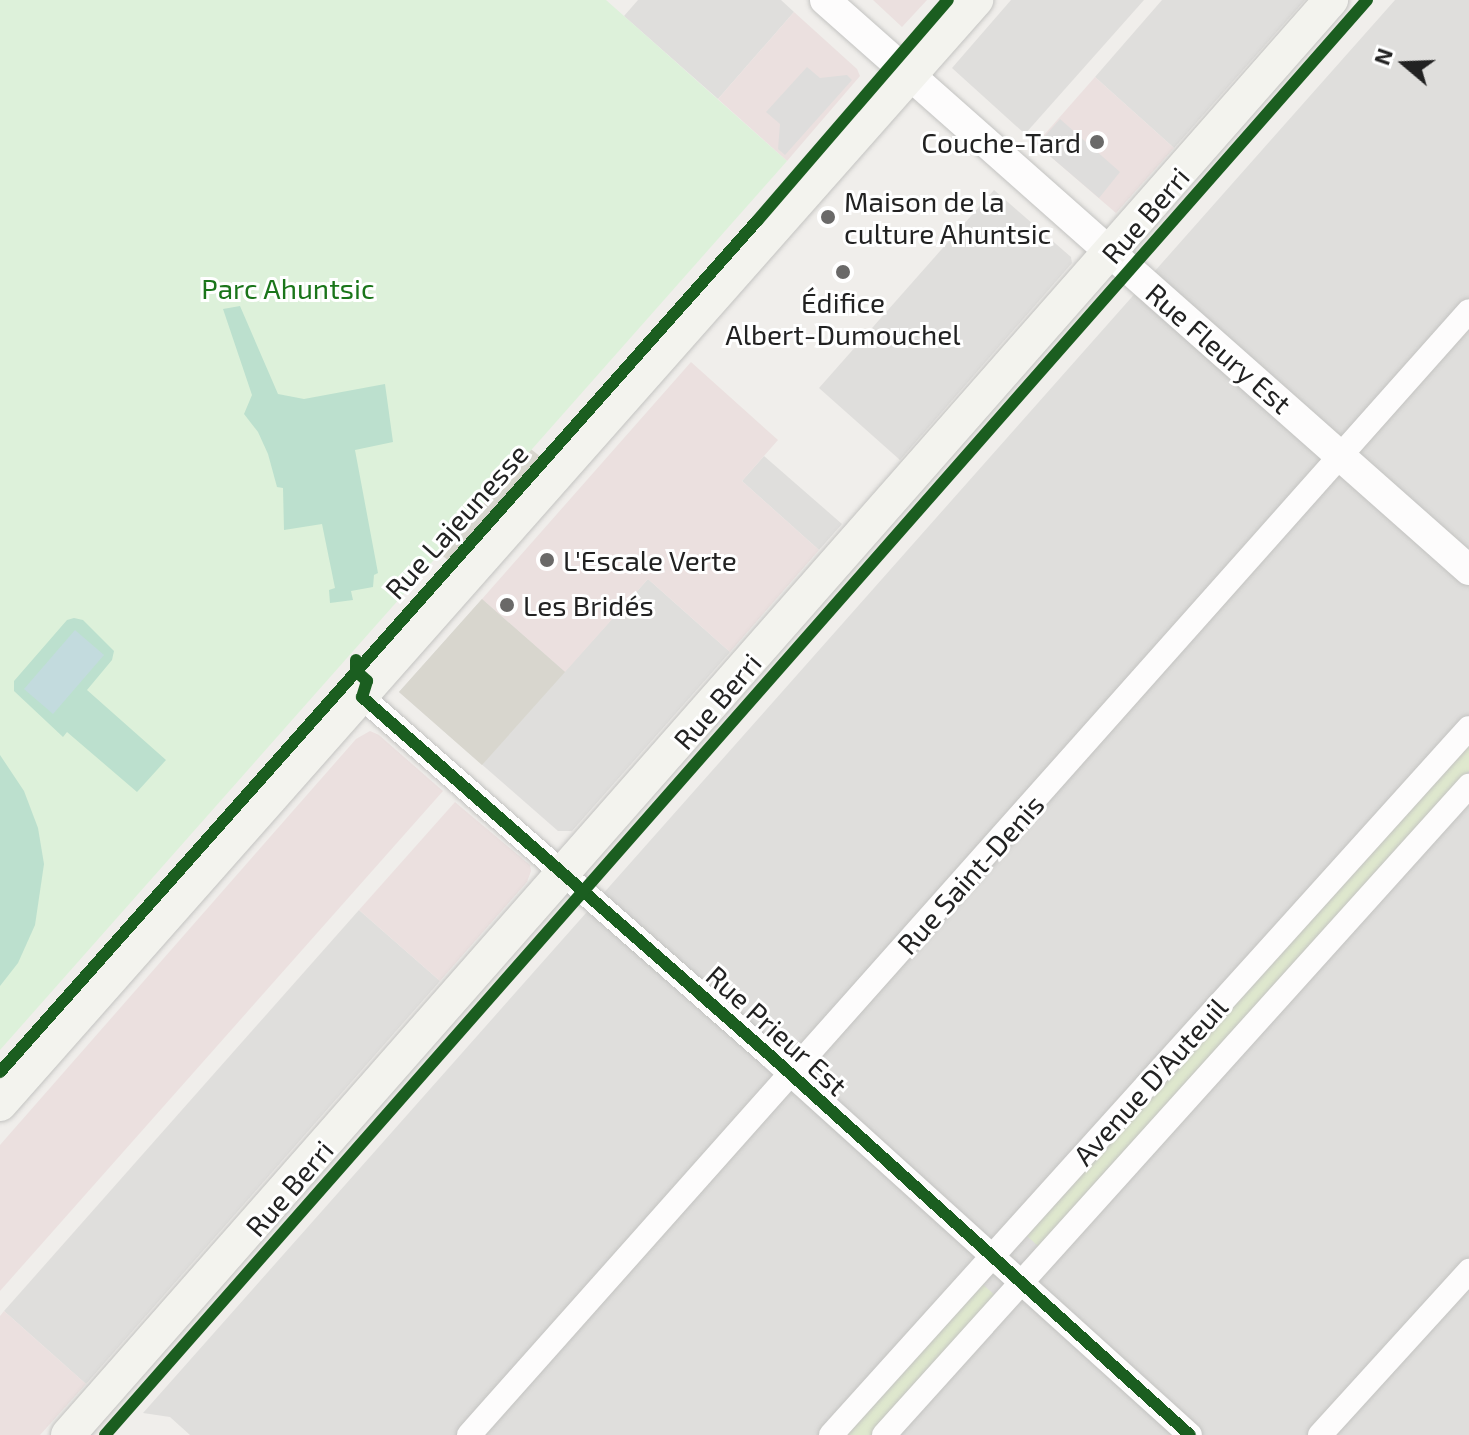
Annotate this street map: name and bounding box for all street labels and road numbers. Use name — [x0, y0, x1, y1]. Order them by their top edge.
street label: Rue Berri — [1094, 160, 1196, 270]
street label: Rue Fleury Est — [1139, 276, 1299, 420]
street label: Rue Lajeunesse — [378, 437, 534, 605]
street label: Rue Berri — [666, 646, 768, 756]
street label: Rue Saint-Denis — [890, 787, 1050, 961]
street label: Rue Prieur Est — [700, 958, 854, 1102]
street label: Avenue D'Auteuil — [1066, 990, 1234, 1172]
street label: Rue Berri — [238, 1133, 340, 1243]

